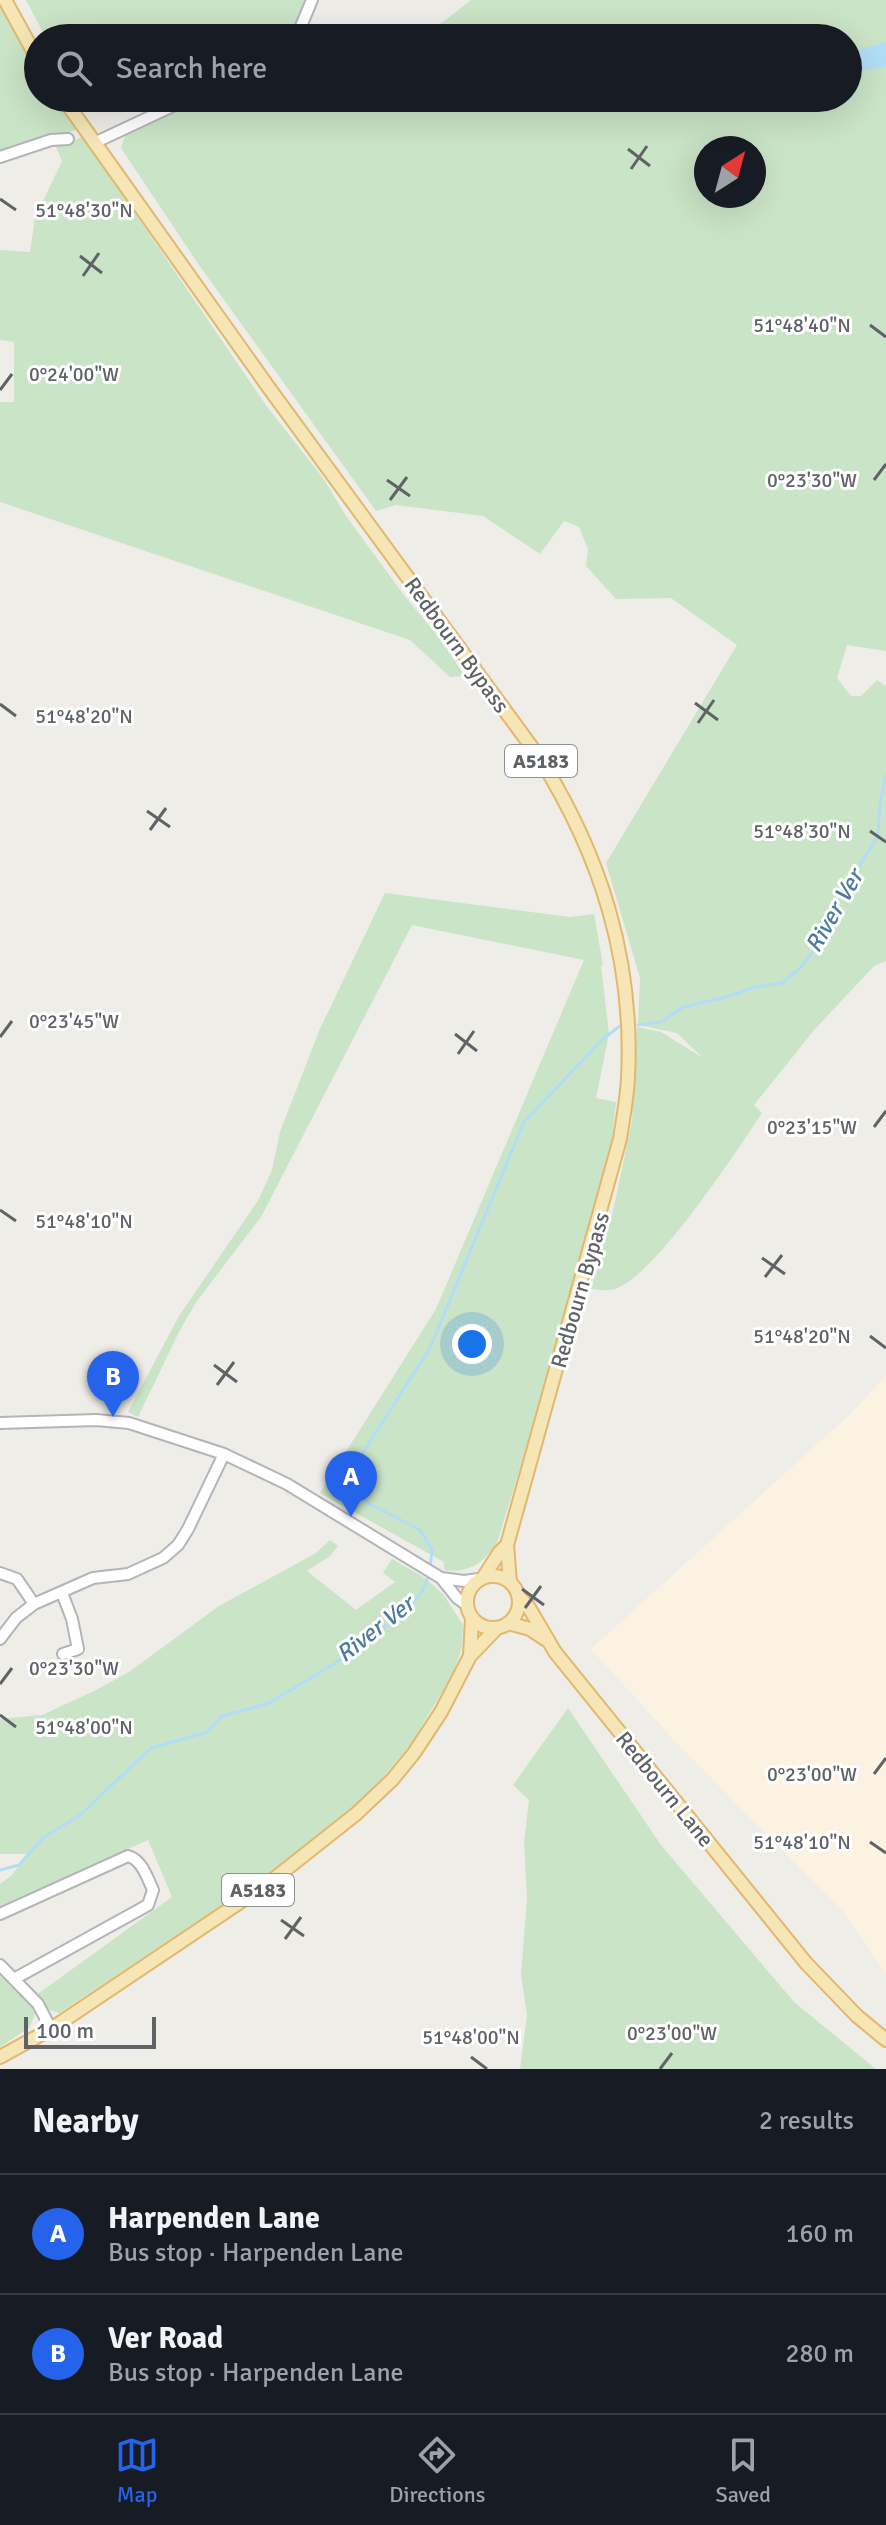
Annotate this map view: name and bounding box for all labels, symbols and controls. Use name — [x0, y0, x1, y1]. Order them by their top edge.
search box — [24, 24, 862, 112]
icon: search — [52, 46, 96, 90]
text: Search here — [116, 50, 267, 87]
north arrow — [694, 136, 766, 208]
text: 51°48'30"N — [35, 198, 133, 223]
text: 51°48'40"N — [753, 313, 851, 338]
text: 0°24'00"W — [29, 362, 119, 387]
text: 0°23'30"W — [767, 468, 857, 493]
street label: Redbourn Bypass — [399, 572, 515, 718]
text: 51°48'20"N — [35, 704, 133, 729]
road number: A5183 — [505, 745, 577, 777]
text: 51°48'30"N — [753, 819, 851, 844]
water label: River Ver — [798, 861, 871, 958]
text: 0°23'45"W — [29, 1009, 119, 1034]
text: 0°23'15"W — [767, 1115, 857, 1140]
text: 51°48'10"N — [35, 1209, 133, 1234]
street label: Redbourn Bypass — [545, 1209, 615, 1371]
your location — [452, 1324, 492, 1364]
text: 51°48'20"N — [753, 1324, 851, 1349]
pin: B — [87, 1351, 139, 1417]
pin: A — [325, 1451, 377, 1517]
water label: River Ver — [330, 1587, 423, 1669]
text: 0°23'30"W — [29, 1656, 119, 1681]
text: 51°48'00"N — [35, 1715, 133, 1740]
street label: Redbourn Lane — [610, 1726, 720, 1852]
text: 0°23'00"W — [767, 1762, 857, 1787]
text: 51°48'10"N — [753, 1830, 851, 1855]
road number: A5183 — [222, 1874, 294, 1906]
scale bar — [24, 2013, 156, 2049]
text: 100 m — [36, 2017, 94, 2044]
text: 0°23'00"W — [627, 2021, 717, 2046]
text: 51°48'00"N — [422, 2025, 520, 2050]
text: Nearby — [32, 2100, 139, 2142]
text: 2 results — [759, 2105, 854, 2137]
text: Harpenden Lane — [108, 2200, 320, 2237]
text: A — [50, 2218, 66, 2250]
text: 160 m — [785, 2218, 854, 2250]
text: Bus stop · Harpenden Lane — [108, 2237, 404, 2269]
text: Ver Road — [108, 2320, 223, 2357]
text: B — [50, 2338, 66, 2370]
text: 280 m — [785, 2338, 854, 2370]
text: Bus stop · Harpenden Lane — [108, 2357, 404, 2389]
tab: Map — [115, 2433, 159, 2508]
tab: Directions — [389, 2433, 485, 2508]
tab: Saved — [716, 2433, 771, 2508]

